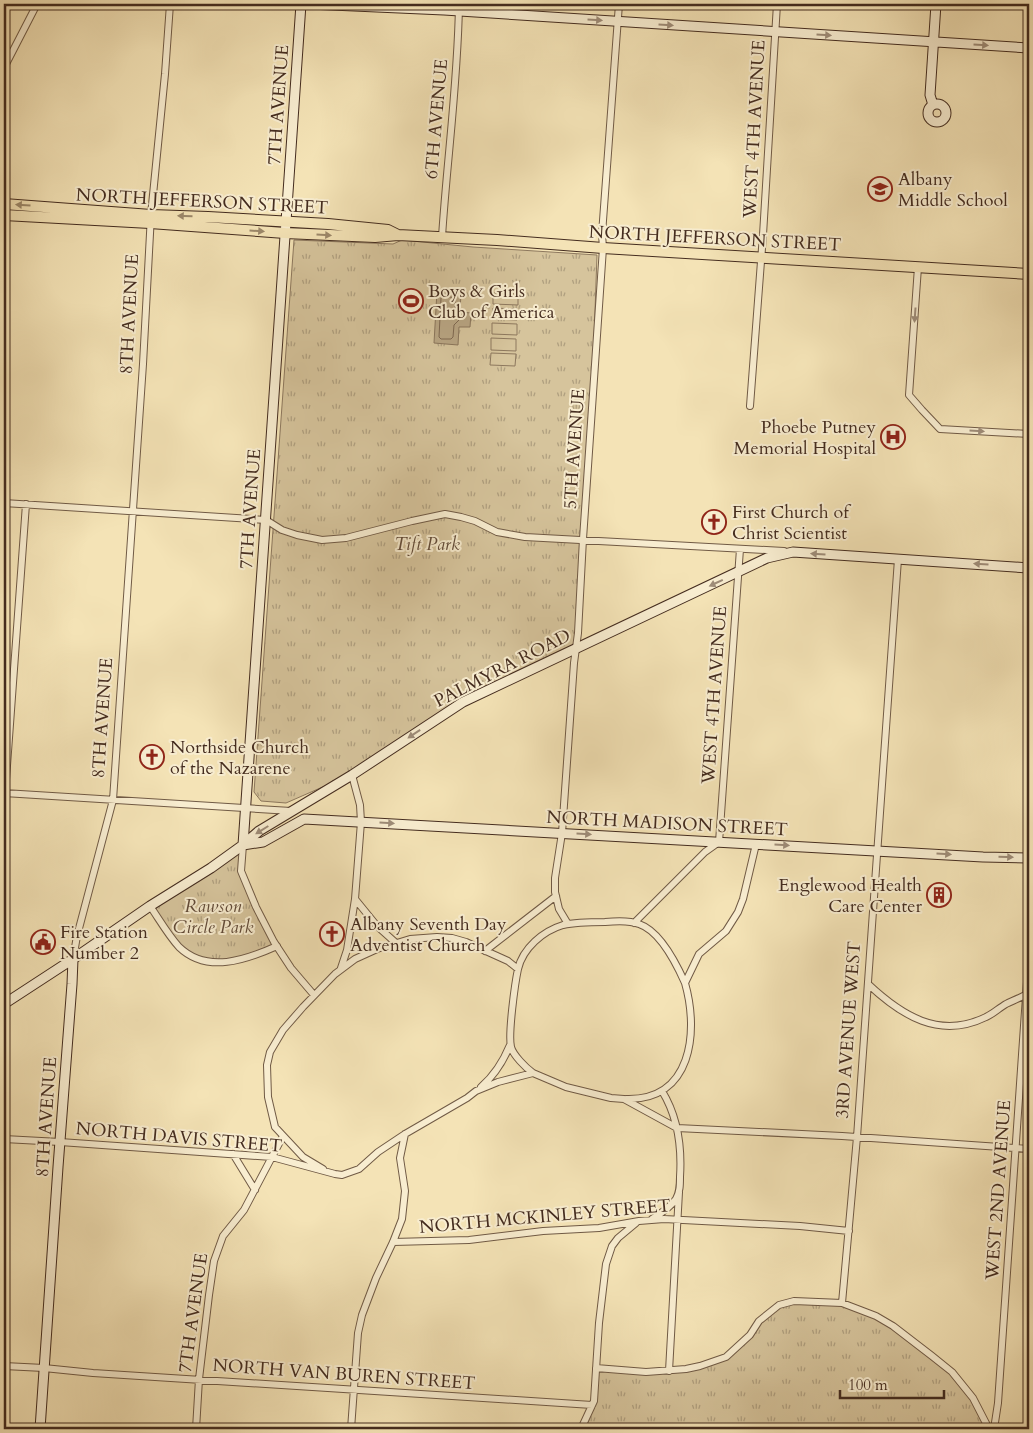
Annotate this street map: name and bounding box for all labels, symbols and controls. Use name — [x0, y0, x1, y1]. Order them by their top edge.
one-way arrow — [587, 17, 603, 25]
one-way arrow — [658, 21, 674, 29]
one-way arrow — [816, 31, 832, 39]
street label: WEST 4TH AVENUE — [737, 39, 772, 220]
one-way arrow — [974, 41, 990, 49]
street label: 7TH AVENUE — [262, 44, 295, 166]
street label: 6TH AVENUE — [419, 58, 454, 180]
place label: Albany Middle School — [898, 167, 1008, 213]
school or university icon: Albany Middle School — [867, 176, 893, 202]
street label: NORTH JEFFERSON STREET — [75, 182, 329, 221]
one-way arrow — [15, 201, 31, 209]
one-way arrow — [177, 212, 193, 220]
street label: NORTH JEFFERSON STREET — [588, 219, 842, 258]
one-way arrow — [250, 227, 266, 235]
one-way arrow — [316, 231, 332, 239]
street label: 8TH AVENUE — [114, 253, 145, 375]
place label: Boys & Girls Club of America — [428, 279, 555, 325]
sports icon: Boys & Girls Club of America — [398, 288, 424, 314]
one-way arrow — [910, 308, 918, 324]
street label: 5TH AVENUE — [558, 388, 591, 510]
place label: Phoebe Putney Memorial Hospital — [734, 415, 876, 461]
hospital icon: Phoebe Putney Memorial Hospital — [880, 424, 906, 450]
one-way arrow — [969, 428, 985, 436]
street label: 7TH AVENUE — [234, 448, 267, 570]
place label: First Church of Christ Scientist — [732, 500, 852, 546]
church icon: First Church of Christ Scientist — [701, 509, 727, 535]
park label: Tift Park — [394, 532, 460, 557]
one-way arrow — [810, 549, 826, 557]
one-way arrow — [972, 560, 988, 568]
one-way arrow — [708, 579, 723, 588]
street label: WEST 4TH AVENUE — [696, 605, 733, 786]
street label: PALMYRA ROAD — [430, 623, 575, 714]
street label: 8TH AVENUE — [86, 657, 119, 779]
one-way arrow — [407, 729, 421, 739]
place label: Northside Church of the Nazarene — [170, 735, 309, 781]
church icon: Northside Church of the Nazarene — [139, 744, 165, 770]
street label: NORTH MADISON STREET — [546, 805, 788, 842]
one-way arrow — [379, 820, 395, 828]
one-way arrow — [255, 826, 269, 835]
one-way arrow — [577, 831, 593, 839]
one-way arrow — [774, 842, 790, 850]
one-way arrow — [936, 851, 952, 859]
one-way arrow — [998, 853, 1014, 861]
place label: Englewood Health Care Center — [778, 873, 922, 919]
building icon: Englewood Health Care Center — [926, 882, 952, 908]
park label: Rawson Circle Park — [173, 894, 253, 940]
place label: Albany Seventh Day Adventist Church — [350, 912, 507, 958]
place label: Fire Station Number 2 — [60, 920, 149, 966]
church icon: Albany Seventh Day Adventist Church — [319, 921, 345, 947]
public building icon: Fire Station Number 2 — [30, 929, 56, 955]
street label: 3RD AVENUE WEST — [830, 941, 867, 1119]
street label: 8TH AVENUE — [30, 1056, 63, 1178]
street label: WEST 2ND AVENUE — [980, 1099, 1017, 1282]
street label: NORTH DAVIS STREET — [75, 1116, 283, 1159]
street label: NORTH MCKINLEY STREET — [418, 1193, 672, 1240]
street label: 7TH AVENUE — [173, 1252, 214, 1375]
street label: NORTH VAN BUREN STREET — [212, 1353, 476, 1396]
scale bar — [840, 1368, 944, 1400]
text: 100 m — [848, 1375, 888, 1395]

